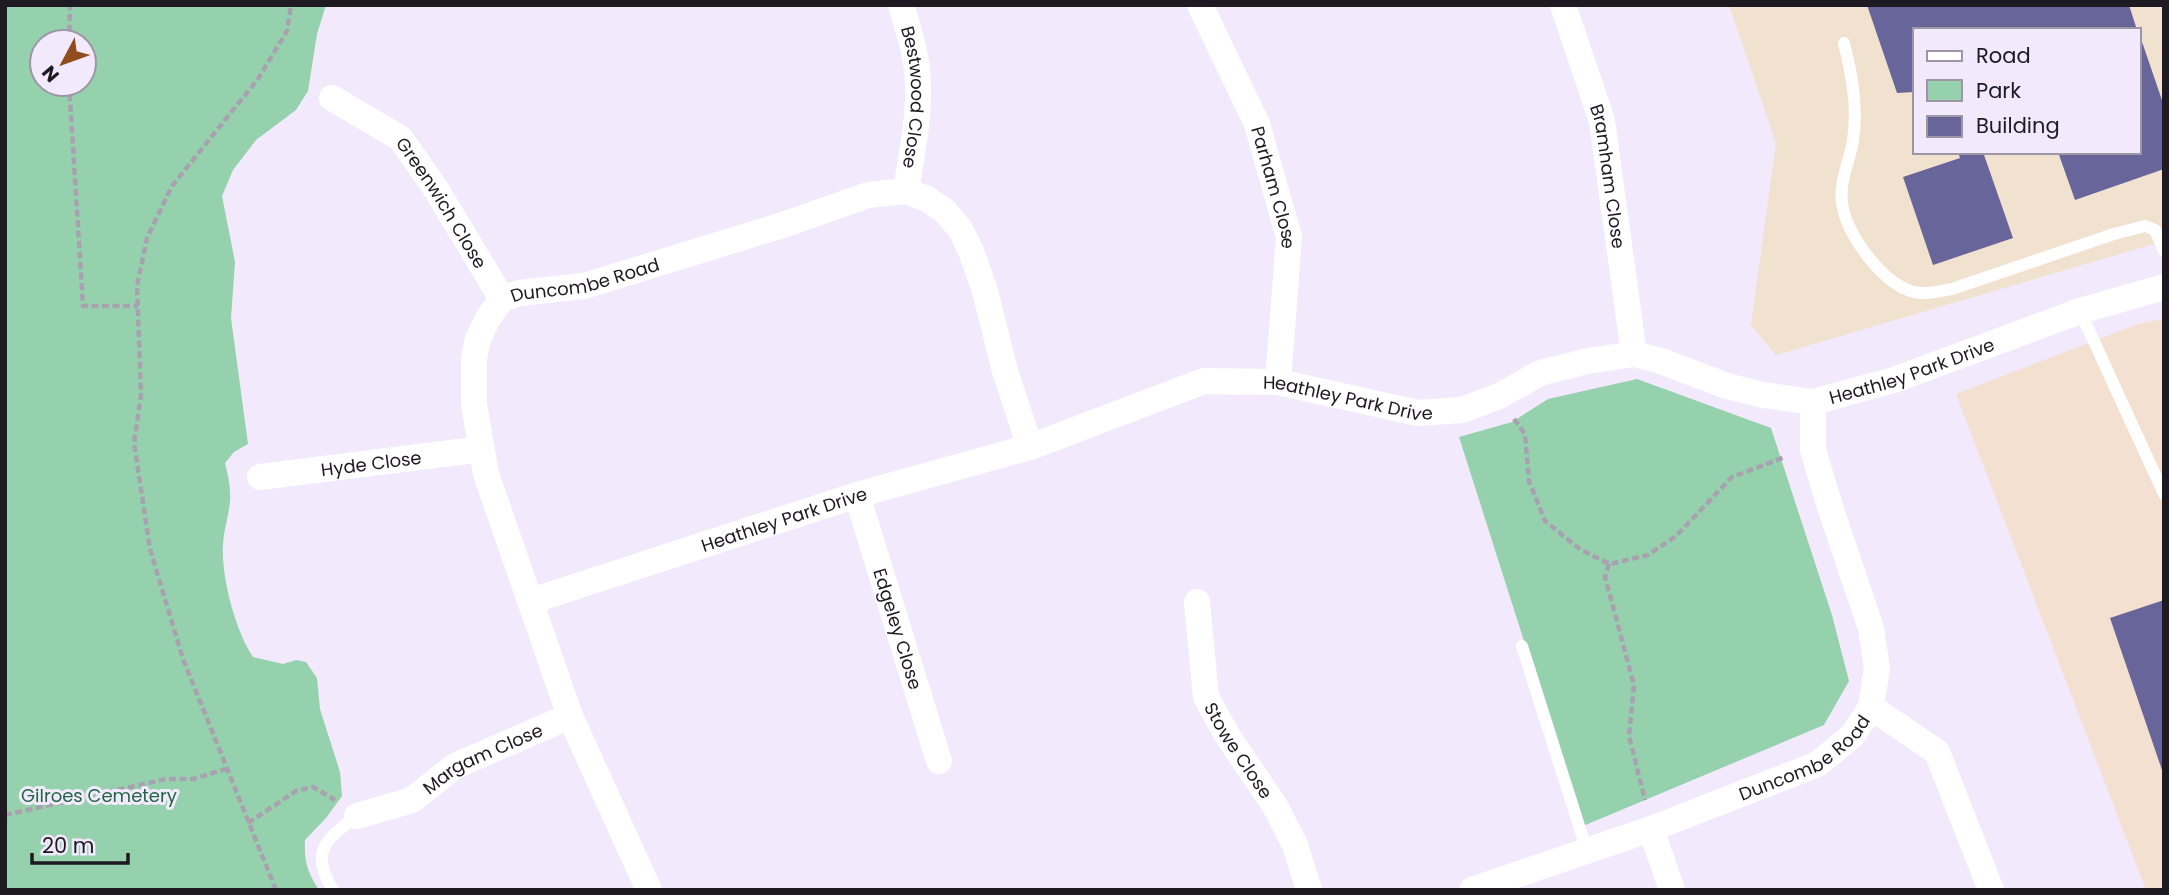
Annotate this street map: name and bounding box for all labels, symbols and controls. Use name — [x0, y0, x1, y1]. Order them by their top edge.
street label: Bestwood Close — [895, 23, 931, 170]
north arrow — [28, 28, 98, 98]
legend — [1913, 28, 2141, 154]
text: Road — [1976, 41, 2031, 70]
text: N — [36, 60, 65, 88]
text: Park — [1976, 76, 2021, 105]
street label: Bramham Close — [1585, 101, 1632, 250]
text: Building — [1976, 111, 2060, 140]
street label: Parham Close — [1246, 123, 1301, 250]
street label: Greenwich Close — [391, 132, 493, 273]
street label: Duncombe Road — [507, 251, 662, 308]
street label: Heathley Park Drive — [1826, 331, 1998, 410]
street label: Heathley Park Drive — [1263, 369, 1434, 426]
street label: Hyde Close — [319, 444, 423, 482]
street label: Heathley Park Drive — [698, 480, 870, 557]
street label: Edgeley Close — [868, 565, 929, 693]
street label: Stowe Close — [1199, 698, 1279, 803]
street label: Duncombe Road — [1735, 710, 1875, 806]
street label: Margam Close — [417, 717, 546, 800]
park label: Gilroes Cemetery — [21, 783, 177, 808]
scale bar — [32, 822, 128, 866]
text: 20 m — [42, 831, 95, 860]

